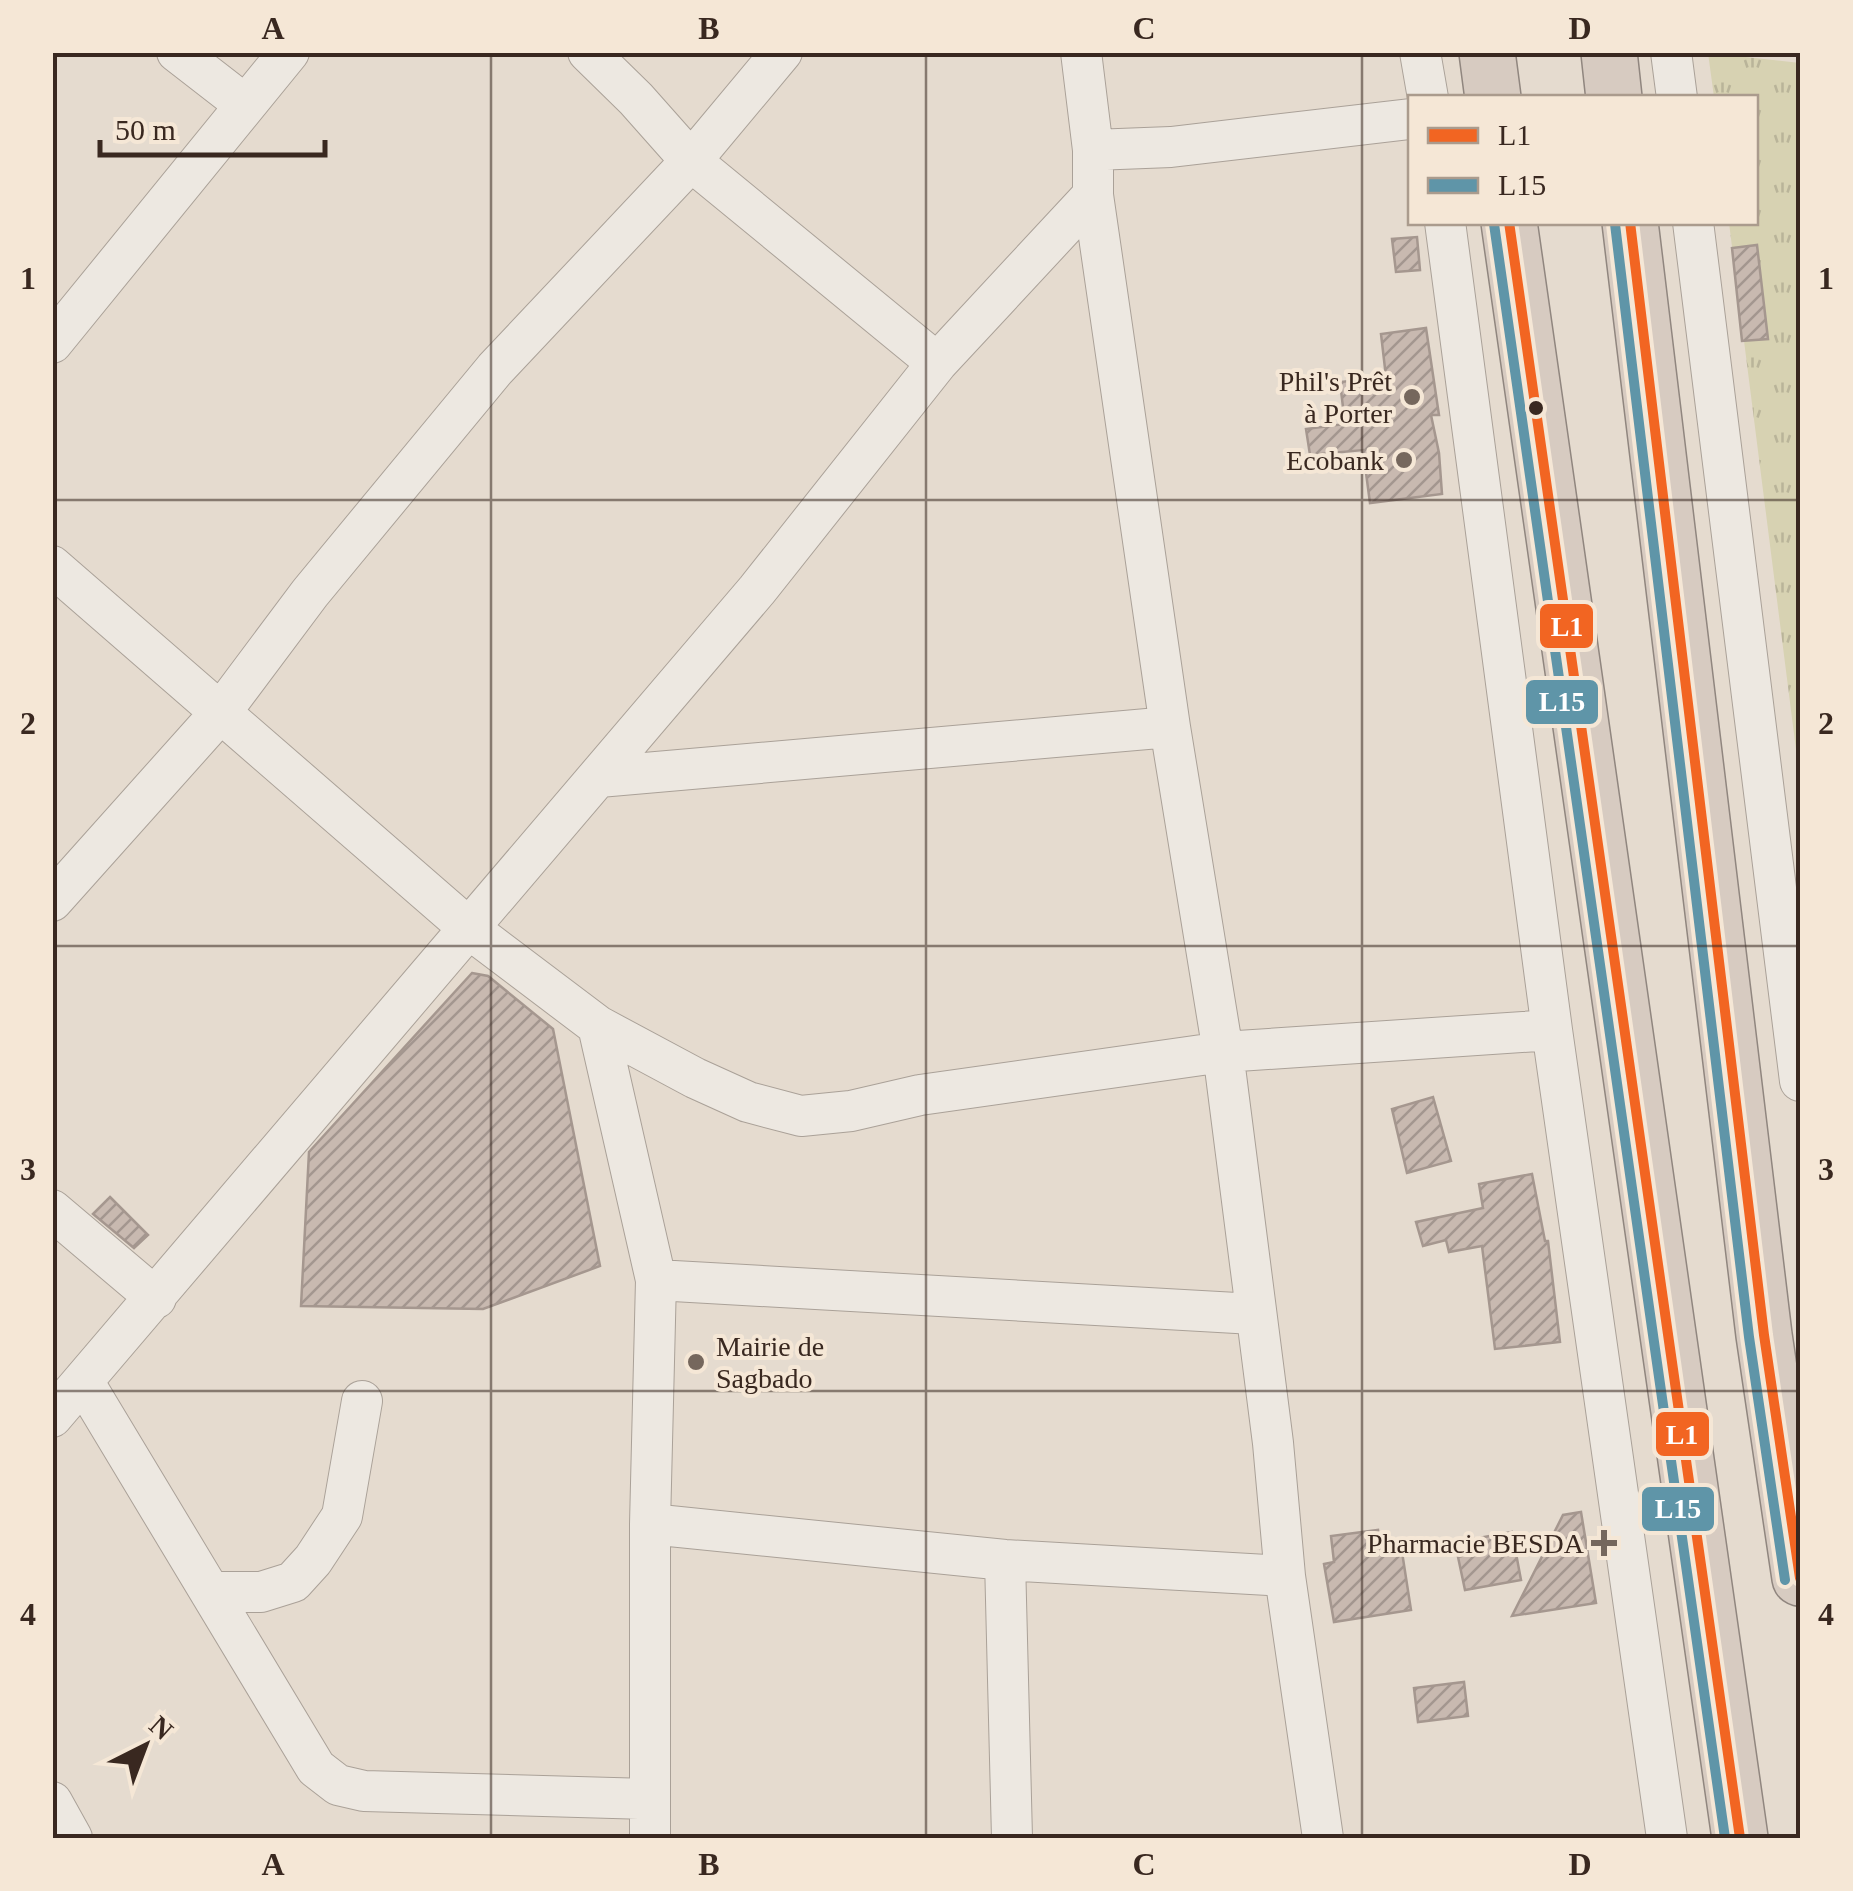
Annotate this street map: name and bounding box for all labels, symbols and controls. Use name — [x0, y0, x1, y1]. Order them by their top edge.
text: A — [261, 10, 285, 46]
text: B — [698, 10, 720, 46]
text: C — [1132, 10, 1156, 46]
text: D — [1568, 10, 1592, 46]
scale bar — [100, 95, 325, 157]
legend — [1408, 95, 1758, 225]
text: 50 m — [115, 113, 176, 146]
text: L1 — [1498, 118, 1531, 151]
text: L15 — [1498, 168, 1546, 201]
text: 1 — [20, 260, 36, 296]
text: 1 — [1818, 260, 1834, 296]
place label: Phil's Prêt à Porter — [1279, 366, 1393, 429]
marker: Phil's Prêt à Porter — [1401, 386, 1423, 408]
unlabelled marker — [1526, 398, 1546, 418]
place label: Ecobank — [1286, 445, 1384, 476]
marker: Ecobank — [1393, 449, 1415, 471]
line badge: L1 — [1538, 602, 1595, 650]
text: L1 — [1551, 611, 1583, 642]
line badge: L15 — [1524, 678, 1600, 726]
text: L15 — [1539, 686, 1585, 717]
text: 2 — [20, 705, 36, 741]
text: 2 — [1818, 705, 1834, 741]
text: 3 — [20, 1151, 36, 1187]
text: 3 — [1818, 1151, 1834, 1187]
place label: Mairie de Sagbado — [716, 1331, 824, 1394]
marker: Mairie de Sagbado — [685, 1351, 707, 1373]
line badge: L1 — [1654, 1410, 1711, 1458]
text: L1 — [1666, 1419, 1698, 1450]
line badge: L15 — [1640, 1485, 1716, 1533]
text: L15 — [1655, 1493, 1701, 1524]
place label: Pharmacie BESDA — [1367, 1528, 1585, 1559]
marker: Pharmacie BESDA — [1593, 1532, 1615, 1554]
text: 4 — [20, 1596, 36, 1632]
text: 4 — [1818, 1596, 1834, 1632]
north arrow — [95, 1696, 195, 1796]
text: N — [144, 1710, 179, 1746]
text: A — [261, 1846, 285, 1882]
text: B — [698, 1846, 720, 1882]
text: C — [1132, 1846, 1156, 1882]
text: D — [1568, 1846, 1592, 1882]

